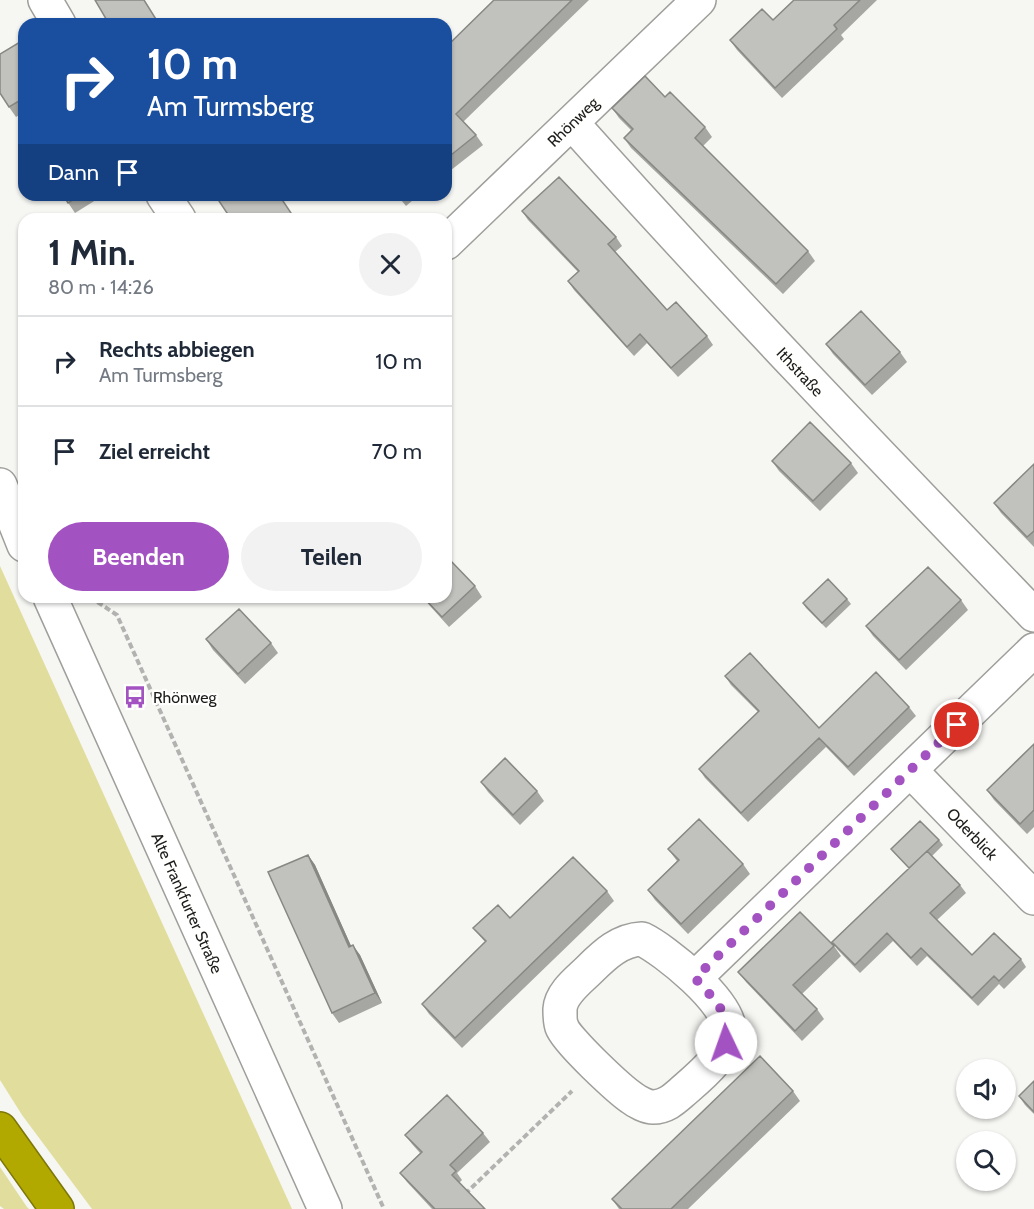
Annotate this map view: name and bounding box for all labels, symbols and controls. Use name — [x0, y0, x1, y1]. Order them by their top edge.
text: 10 m — [147, 38, 238, 90]
icon: right — [48, 42, 126, 120]
text: Am Turmsberg — [147, 90, 314, 123]
street label: Rhönweg — [544, 92, 603, 151]
icon: arrive — [111, 156, 144, 189]
text: Dann — [48, 159, 99, 186]
text: 1 Min. — [48, 230, 136, 274]
button: close — [359, 233, 422, 296]
text: 80 m · 14:26 — [48, 275, 154, 299]
text: Rechts abbiegen — [99, 336, 255, 363]
street label: Ithstraße — [773, 344, 827, 400]
icon: right — [48, 345, 81, 378]
text: 10 m — [375, 348, 422, 375]
text: Am Turmsberg — [99, 363, 222, 387]
icon: arrive — [48, 435, 81, 468]
text: Ziel erreicht — [99, 438, 210, 465]
text: 70 m — [372, 438, 422, 465]
button: Beenden — [48, 522, 229, 591]
button: Teilen — [241, 522, 422, 591]
bus stop icon: Rhönweg — [122, 684, 148, 710]
place label: Rhönweg — [153, 688, 218, 707]
pin — [931, 699, 982, 750]
icon: arrive — [940, 708, 973, 741]
street label: Oderblick — [943, 804, 1002, 865]
street label: Alte Frankfurter Straße — [147, 830, 227, 976]
position arrow — [694, 1011, 758, 1075]
map controls — [956, 1059, 1016, 1191]
button: sound — [956, 1059, 1016, 1119]
button: search — [956, 1131, 1016, 1191]

